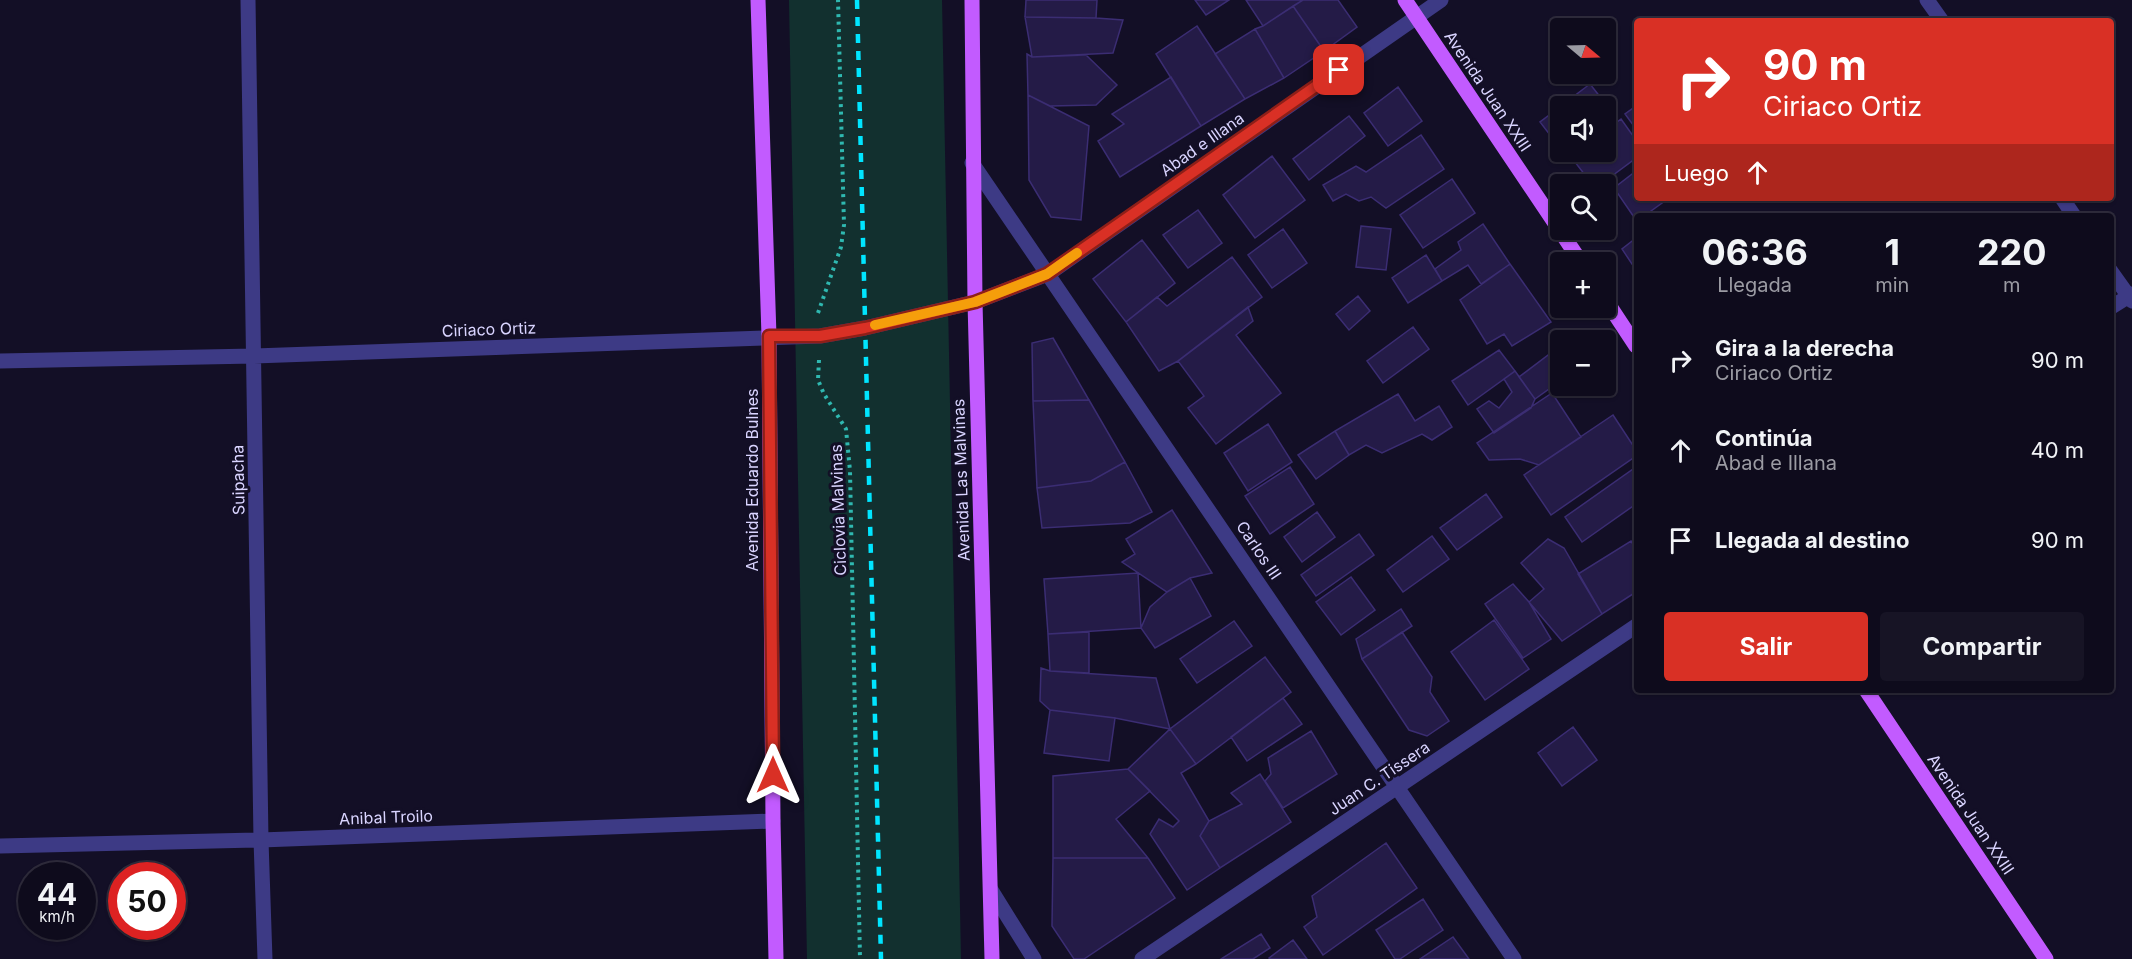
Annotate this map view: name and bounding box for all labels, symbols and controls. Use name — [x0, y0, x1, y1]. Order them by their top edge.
north arrow — [1550, 18, 1616, 84]
map controls — [1550, 18, 1616, 396]
street label: Avenida Juan XXIII — [1440, 27, 1536, 155]
text: 90 m — [1763, 39, 1867, 90]
icon: right — [1664, 42, 1742, 120]
pin — [1313, 44, 1364, 95]
icon: arrive — [1322, 53, 1355, 86]
text: Ciriaco Ortiz — [1763, 90, 1922, 123]
button: sound — [1550, 96, 1616, 162]
street label: Abad e Illana — [1156, 108, 1248, 180]
icon: ahead — [1741, 156, 1774, 189]
text: Luego — [1664, 160, 1729, 186]
button: search — [1550, 174, 1616, 240]
text: 06:36 — [1701, 230, 1808, 274]
text: 1 — [1885, 230, 1900, 274]
text: 220 — [1977, 230, 2047, 274]
button: + — [1550, 252, 1616, 318]
text: Llegada — [1717, 273, 1792, 297]
text: min — [1875, 273, 1909, 297]
text: m — [2003, 273, 2020, 297]
street label: Ciriaco Ortiz — [441, 317, 537, 341]
button: − — [1550, 330, 1616, 396]
text: Gira a la derecha — [1715, 335, 1894, 361]
icon: right — [1664, 344, 1697, 377]
text: 90 m — [2031, 347, 2084, 373]
text: Ciriaco Ortiz — [1715, 361, 1833, 385]
street label: Avenida Eduardo Bulnes — [742, 388, 762, 572]
street label: Avenida Las Malvinas — [948, 398, 974, 562]
text: Continúa — [1715, 425, 1813, 451]
icon: ahead — [1664, 434, 1697, 467]
text: 40 m — [2030, 437, 2084, 463]
street label: Ciclovia Malvinas — [826, 444, 850, 576]
street label: Suipacha — [227, 445, 249, 515]
text: Abad e Illana — [1715, 451, 1837, 475]
street label: Carlos III — [1232, 517, 1286, 583]
icon: arrive — [1664, 524, 1697, 557]
text: Llegada al destino — [1715, 527, 1909, 553]
text: 90 m — [2031, 527, 2084, 553]
button: Salir — [1664, 612, 1868, 681]
button: Compartir — [1880, 612, 2084, 681]
street label: Juan C. Tissera — [1325, 737, 1433, 819]
position arrow — [741, 743, 805, 807]
street label: Avenida Juan XXIII — [1923, 750, 2019, 878]
street label: Anibal Troilo — [339, 805, 433, 829]
speed limit sign: 50 — [108, 862, 186, 940]
text: 44 — [37, 876, 77, 912]
text: km/h — [39, 907, 75, 926]

